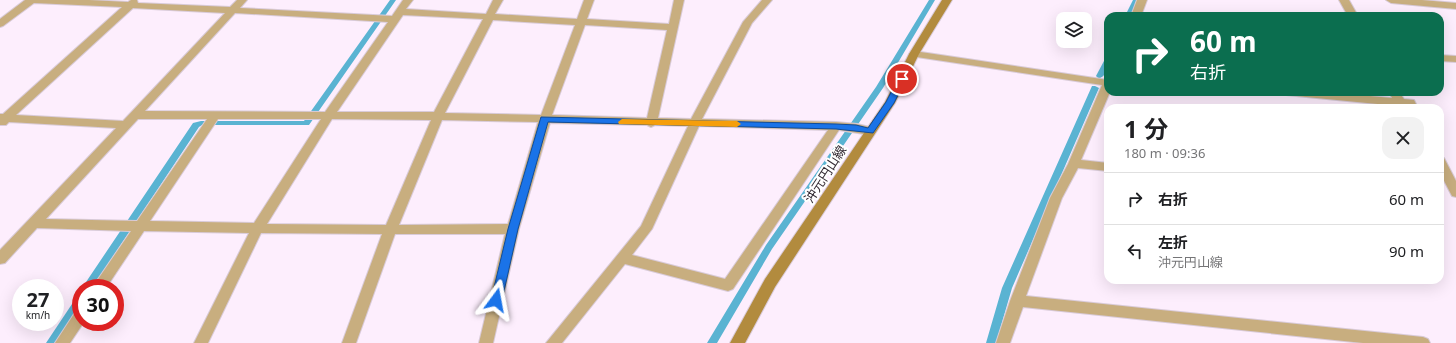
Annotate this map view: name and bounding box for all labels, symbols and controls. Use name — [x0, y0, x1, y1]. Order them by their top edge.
map controls — [1056, 12, 1092, 48]
button: layers — [1056, 12, 1092, 48]
text: 60 m — [1190, 22, 1257, 60]
icon: right — [1124, 28, 1176, 80]
text: 右折 — [1190, 60, 1226, 84]
pin — [885, 62, 919, 96]
icon: arrive — [891, 68, 913, 90]
text: 1 分 — [1124, 112, 1168, 145]
button: close — [1382, 117, 1424, 159]
street label: 沖元円山線 — [800, 142, 850, 206]
text: 180 m · 09:36 — [1124, 144, 1205, 162]
icon: right — [1124, 188, 1146, 210]
text: 右折 — [1158, 189, 1188, 209]
text: 60 m — [1389, 189, 1424, 209]
text: 左折 — [1158, 232, 1188, 252]
icon: left — [1124, 240, 1146, 262]
text: 90 m — [1389, 241, 1424, 261]
text: 沖元円山線 — [1158, 253, 1223, 271]
speed limit sign: 30 — [72, 279, 124, 331]
position arrow — [475, 279, 517, 321]
text: 27 — [27, 286, 49, 313]
text: km/h — [26, 308, 50, 322]

